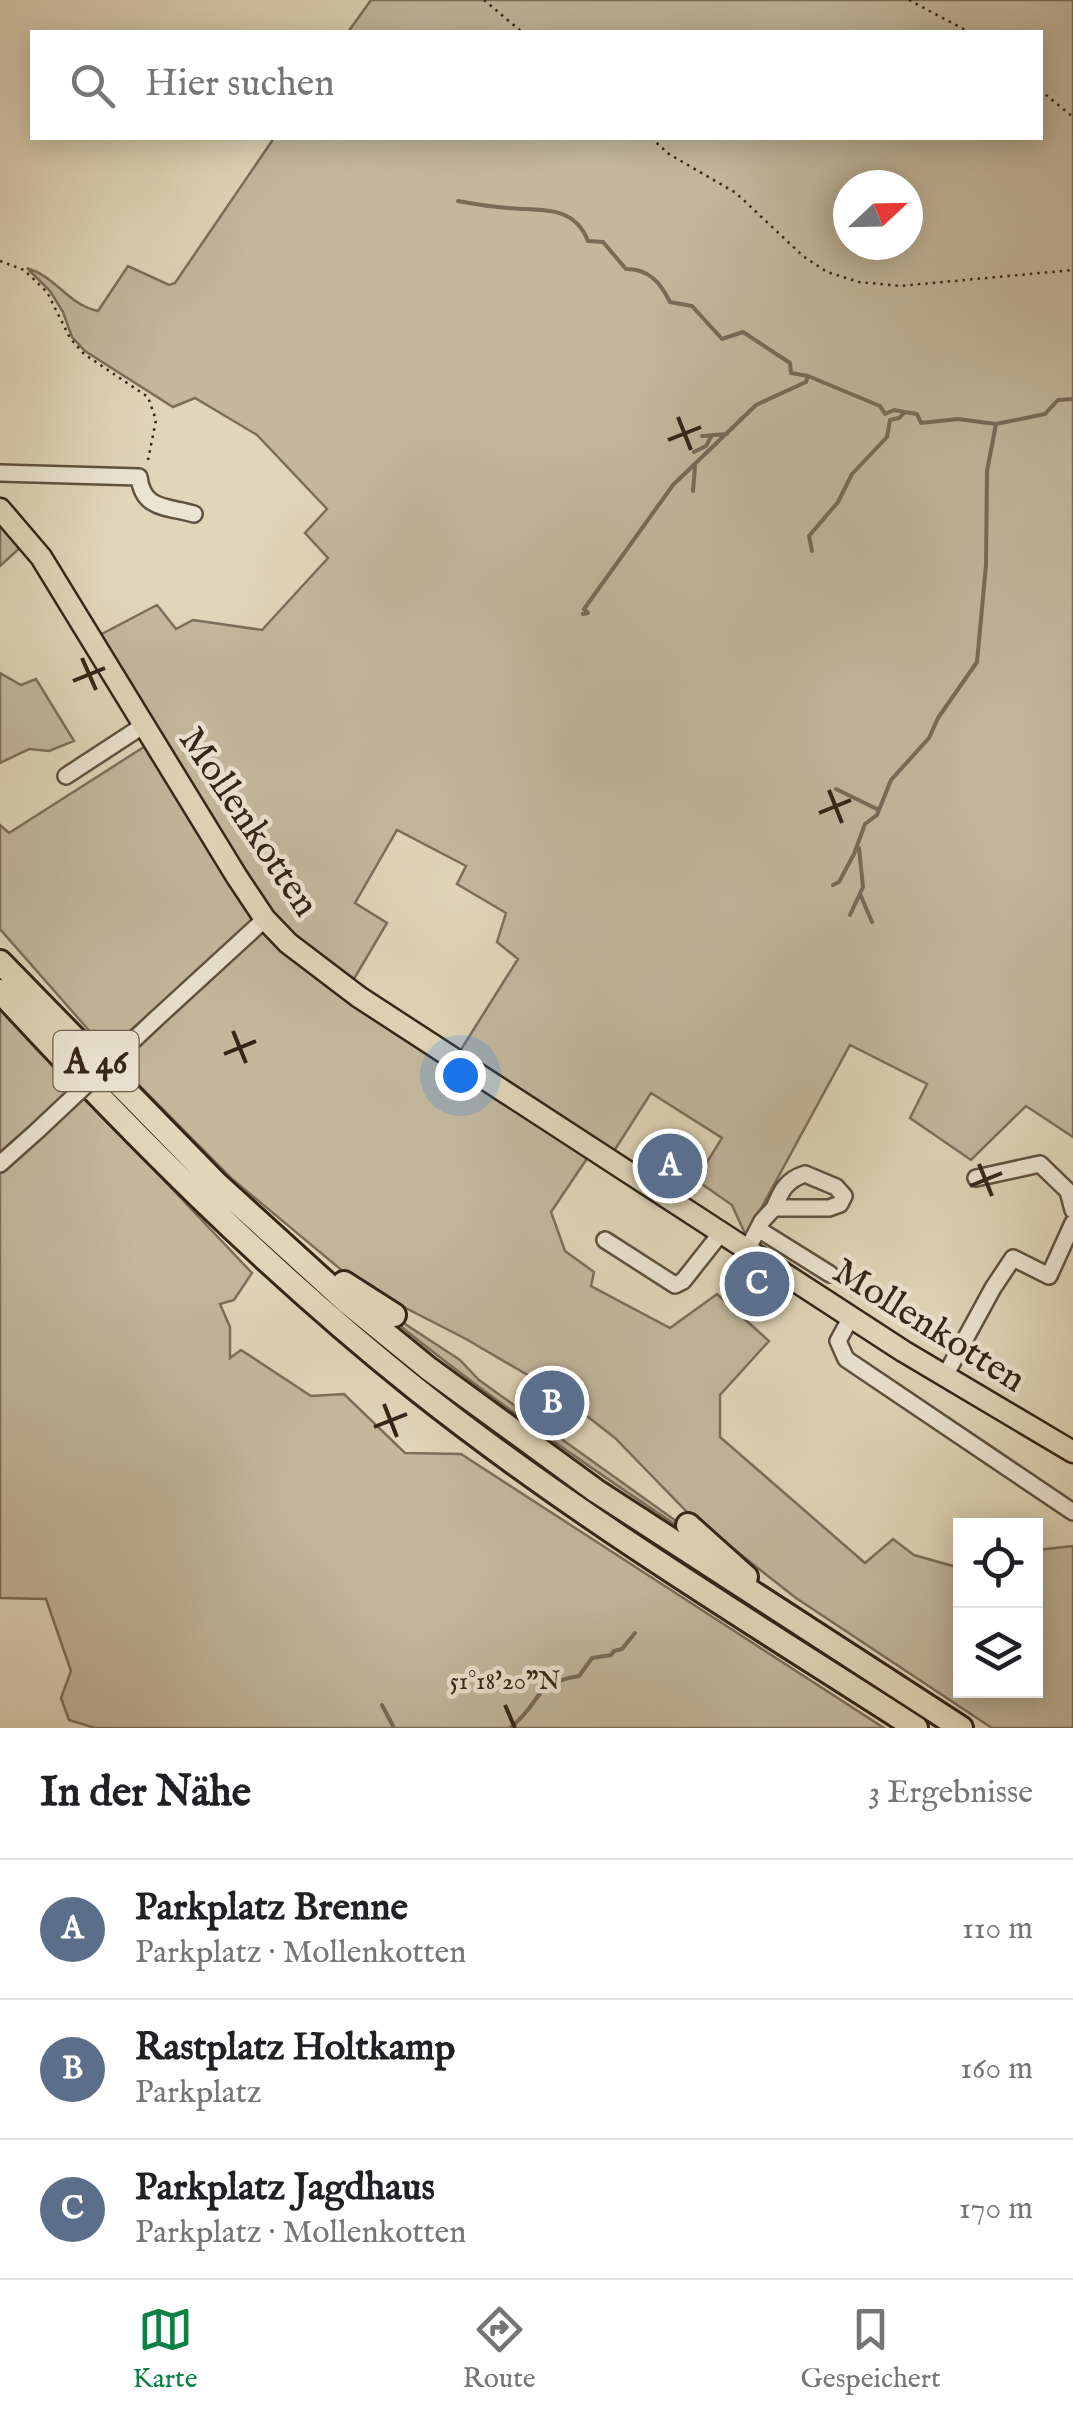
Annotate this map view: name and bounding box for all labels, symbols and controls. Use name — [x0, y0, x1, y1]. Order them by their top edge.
search box — [30, 30, 1043, 140]
icon: search — [65, 58, 120, 113]
text: Hier suchen — [145, 61, 335, 109]
north arrow — [833, 170, 923, 260]
street label: Mollenkotten — [167, 719, 328, 927]
road number: A 46 — [54, 1031, 138, 1091]
your location — [435, 1050, 486, 1101]
pin: A — [638, 1128, 702, 1204]
pin: C — [724, 1246, 790, 1322]
street label: Mollenkotten — [823, 1248, 1034, 1405]
pin: B — [520, 1366, 584, 1440]
map controls — [953, 1518, 1043, 1698]
button: locate — [953, 1518, 1043, 1608]
button: layers — [953, 1608, 1043, 1698]
text: 51°18'20"N — [450, 1666, 560, 1698]
text: In der Nähe — [40, 1767, 251, 1820]
text: 3 Ergebnisse — [868, 1773, 1033, 1814]
text: Parkplatz Brenne — [135, 1885, 408, 1933]
text: A — [62, 1909, 83, 1950]
text: 110 m — [962, 1909, 1033, 1950]
text: Parkplatz · Mollenkotten — [135, 1933, 466, 1974]
text: Rastplatz Holtkamp — [135, 2025, 455, 2073]
text: B — [62, 2049, 83, 2090]
text: 160 m — [960, 2049, 1033, 2090]
text: Parkplatz — [135, 2073, 261, 2114]
text: Parkplatz Jagdhaus — [135, 2165, 435, 2213]
text: C — [61, 2189, 84, 2230]
text: 170 m — [959, 2189, 1033, 2230]
text: Parkplatz · Mollenkotten — [135, 2213, 466, 2254]
tab: Karte — [132, 2302, 198, 2397]
tab: Route — [463, 2302, 536, 2397]
tab: Gespeichert — [801, 2302, 941, 2397]

